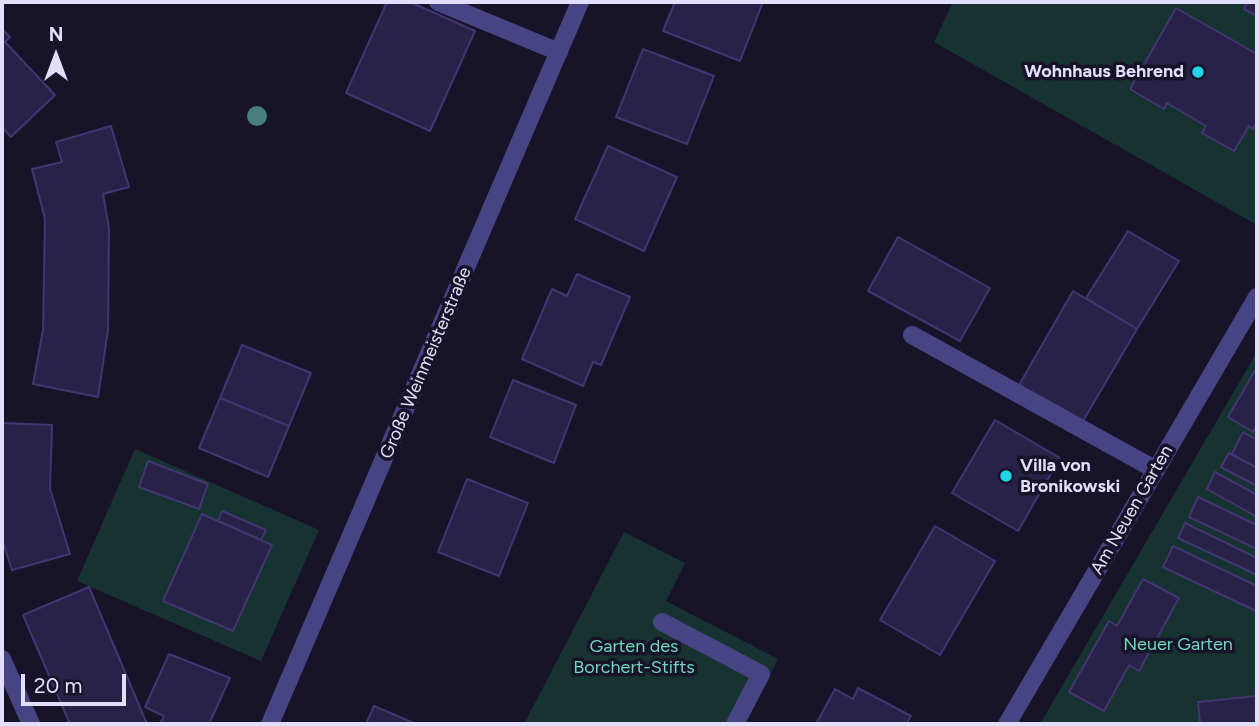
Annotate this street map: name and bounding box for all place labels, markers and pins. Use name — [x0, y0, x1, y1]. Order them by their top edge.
place label: Wohnhaus Behrend — [1024, 61, 1184, 83]
marker: Wohnhaus Behrend — [1190, 64, 1206, 80]
place label: Villa von Bronikowski — [1020, 455, 1120, 498]
marker: Villa von Bronikowski — [998, 468, 1014, 484]

